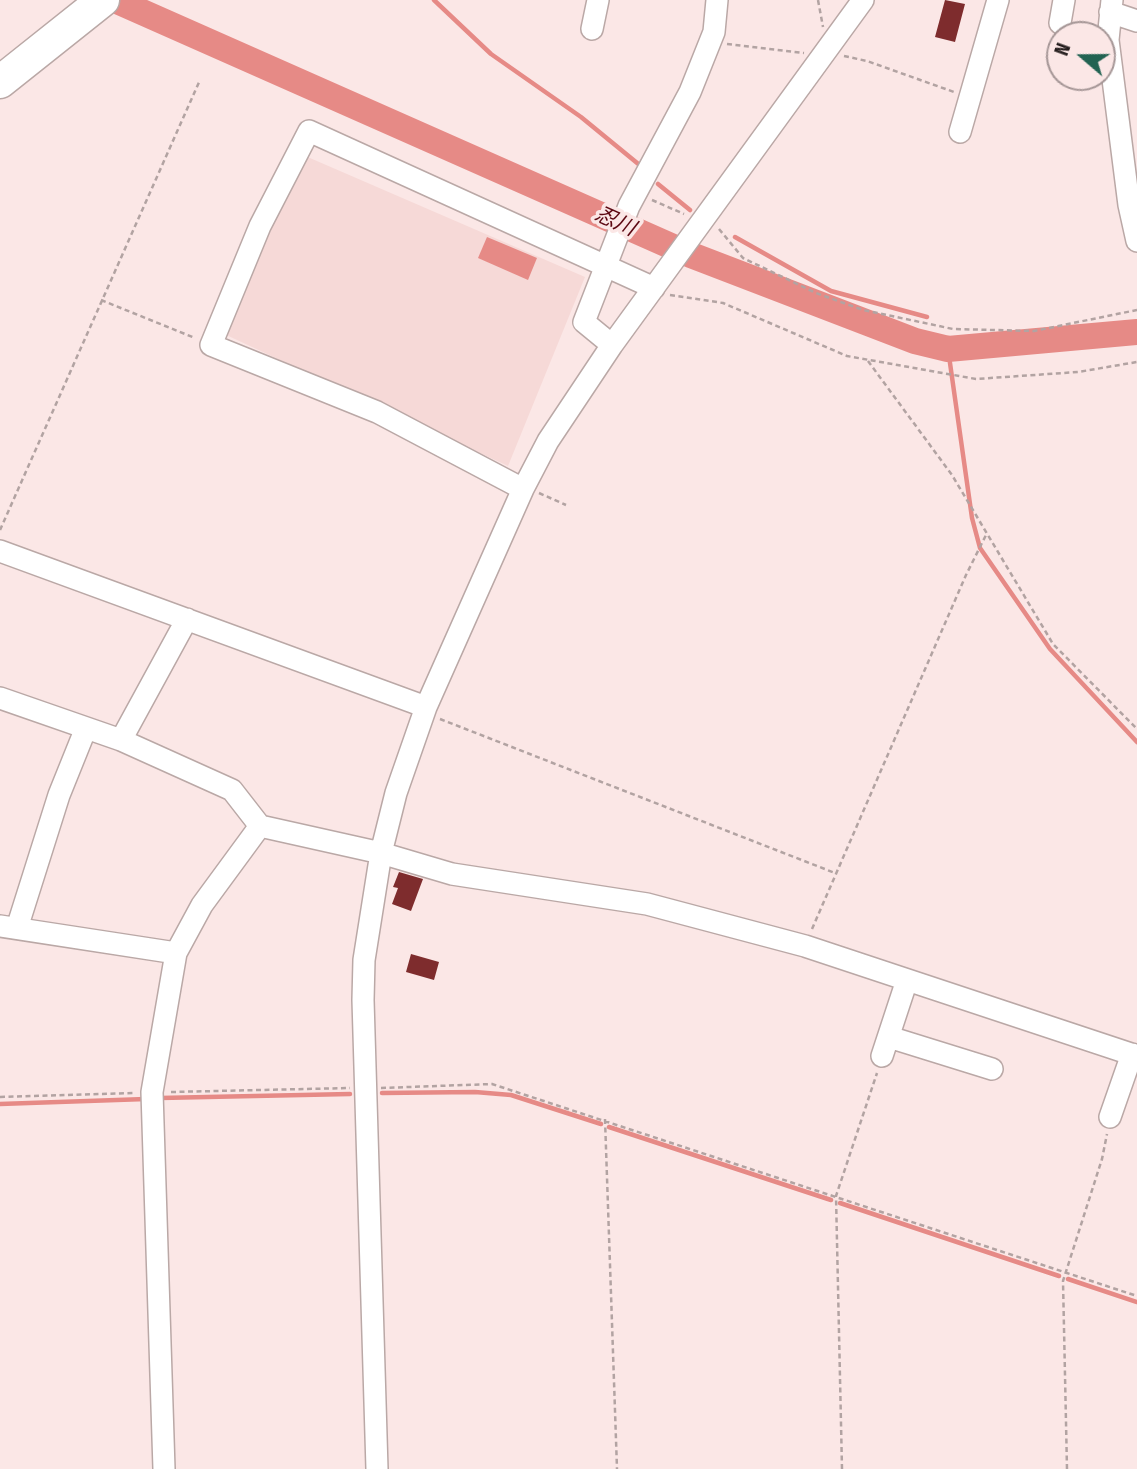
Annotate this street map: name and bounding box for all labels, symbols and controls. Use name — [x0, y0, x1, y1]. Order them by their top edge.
north arrow — [1046, 21, 1116, 91]
text: N — [1050, 40, 1075, 59]
water label: 忍川 — [591, 202, 639, 242]

